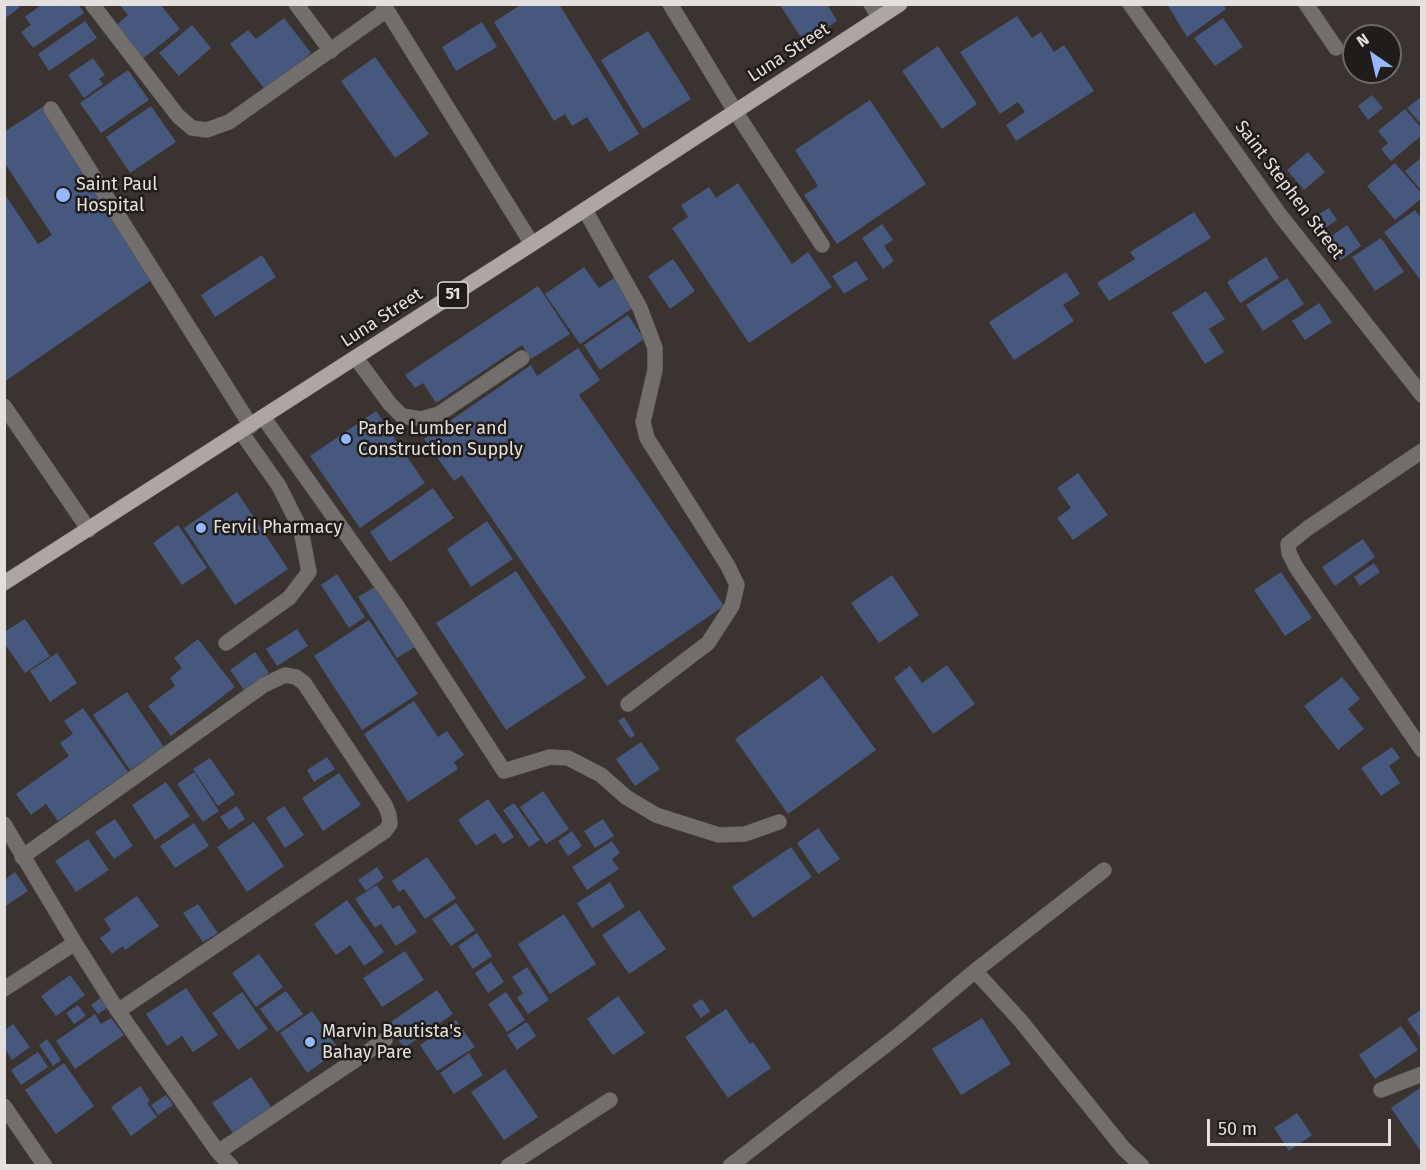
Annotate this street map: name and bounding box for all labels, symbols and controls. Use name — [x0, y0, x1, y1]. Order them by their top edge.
street label: Luna Street — [744, 19, 834, 87]
north arrow — [1342, 24, 1402, 84]
text: N — [1353, 29, 1372, 51]
street label: Saint Stephen Street — [1230, 117, 1348, 263]
place label: Saint Paul Hospital — [76, 174, 158, 216]
marker: Saint Paul Hospital — [54, 186, 72, 204]
road number: 51 — [438, 282, 468, 308]
street label: Luna Street — [337, 284, 427, 352]
place label: Parbe Lumber and Construction Supply — [358, 418, 523, 460]
marker: Parbe Lumber and Construction Supply — [339, 432, 353, 446]
place label: Fervil Pharmacy — [213, 517, 342, 539]
marker: Fervil Pharmacy — [194, 521, 208, 535]
place label: Marvin Bautista's Bahay Pare — [322, 1021, 461, 1064]
marker: Marvin Bautista's Bahay Pare — [303, 1035, 317, 1049]
scale bar — [1210, 1107, 1394, 1145]
text: 50 m — [1218, 1118, 1257, 1140]

